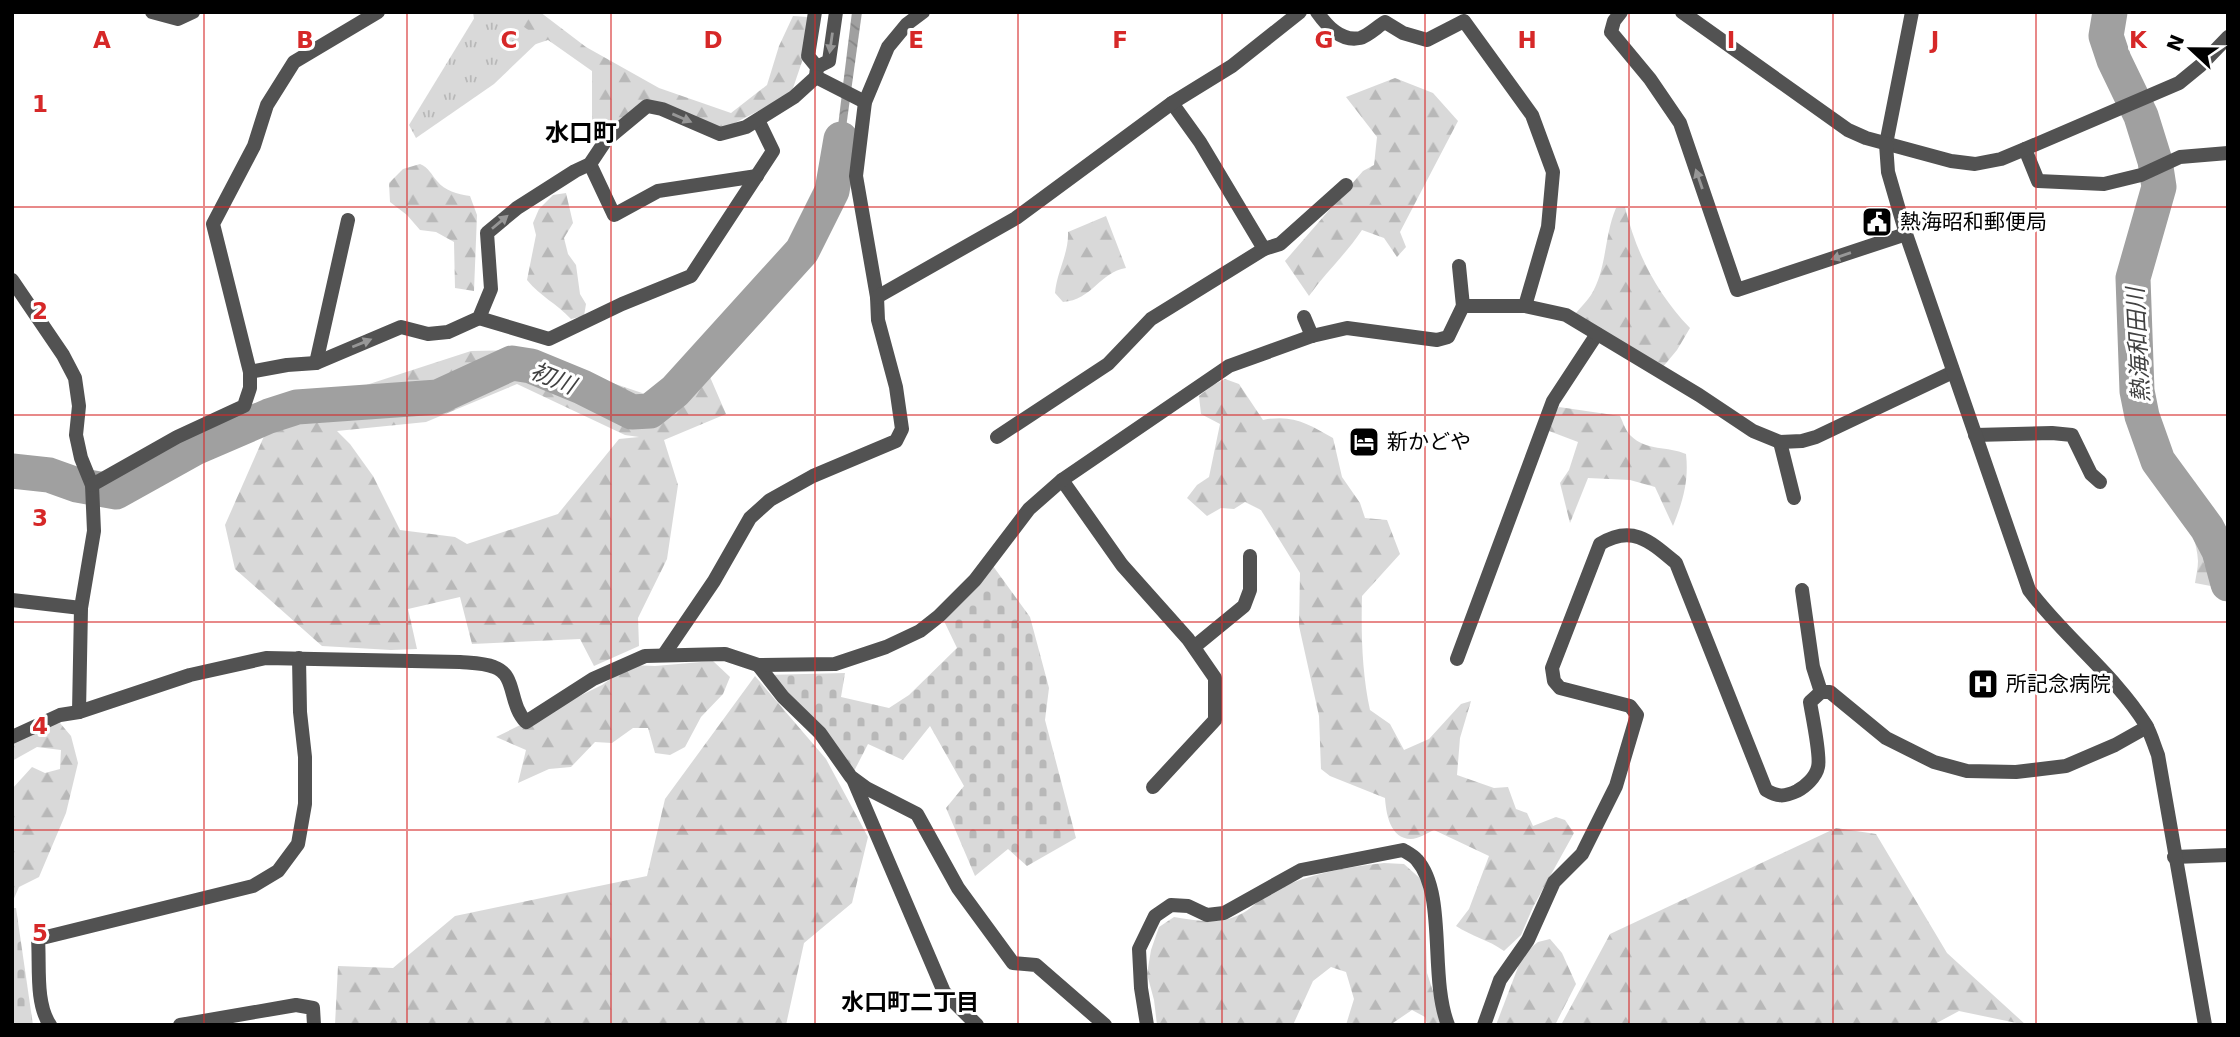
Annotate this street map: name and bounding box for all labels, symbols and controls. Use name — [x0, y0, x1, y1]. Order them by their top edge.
north arrow — [2156, 14, 2226, 84]
text: A — [93, 27, 111, 53]
text: B — [296, 27, 314, 53]
text: C — [501, 27, 517, 53]
text: D — [703, 27, 723, 53]
text: E — [908, 27, 924, 53]
text: F — [1112, 27, 1128, 53]
text: G — [1315, 27, 1333, 53]
text: H — [1517, 27, 1537, 53]
text: I — [1727, 27, 1735, 53]
text: J — [1929, 27, 1939, 53]
text: K — [2129, 27, 2148, 53]
text: N — [2162, 31, 2188, 54]
one-way arrow — [825, 32, 836, 54]
text: 1 — [32, 91, 48, 117]
one-way arrow — [672, 112, 692, 124]
district label: 水口町 — [545, 119, 617, 147]
one-way arrow — [1693, 168, 1704, 189]
public building icon: 熱海昭和郵便局 — [1860, 205, 1894, 239]
place label: 熱海昭和郵便局 — [1900, 210, 2047, 234]
one-way arrow — [490, 215, 508, 230]
one-way arrow — [1831, 251, 1852, 262]
water label: 熱海和田川 — [2122, 284, 2154, 403]
text: 2 — [32, 298, 48, 324]
one-way arrow — [352, 337, 373, 348]
water label: 初川 — [527, 357, 582, 400]
hotel icon: 新かどや — [1347, 425, 1381, 459]
place label: 新かどや — [1387, 430, 1471, 454]
text: 3 — [32, 505, 48, 531]
hospital icon: 所記念病院 — [1966, 667, 2000, 701]
place label: 所記念病院 — [2006, 672, 2111, 696]
text: 4 — [32, 713, 48, 739]
text: 5 — [32, 920, 48, 946]
district label: 水口町二丁目 — [841, 989, 979, 1015]

